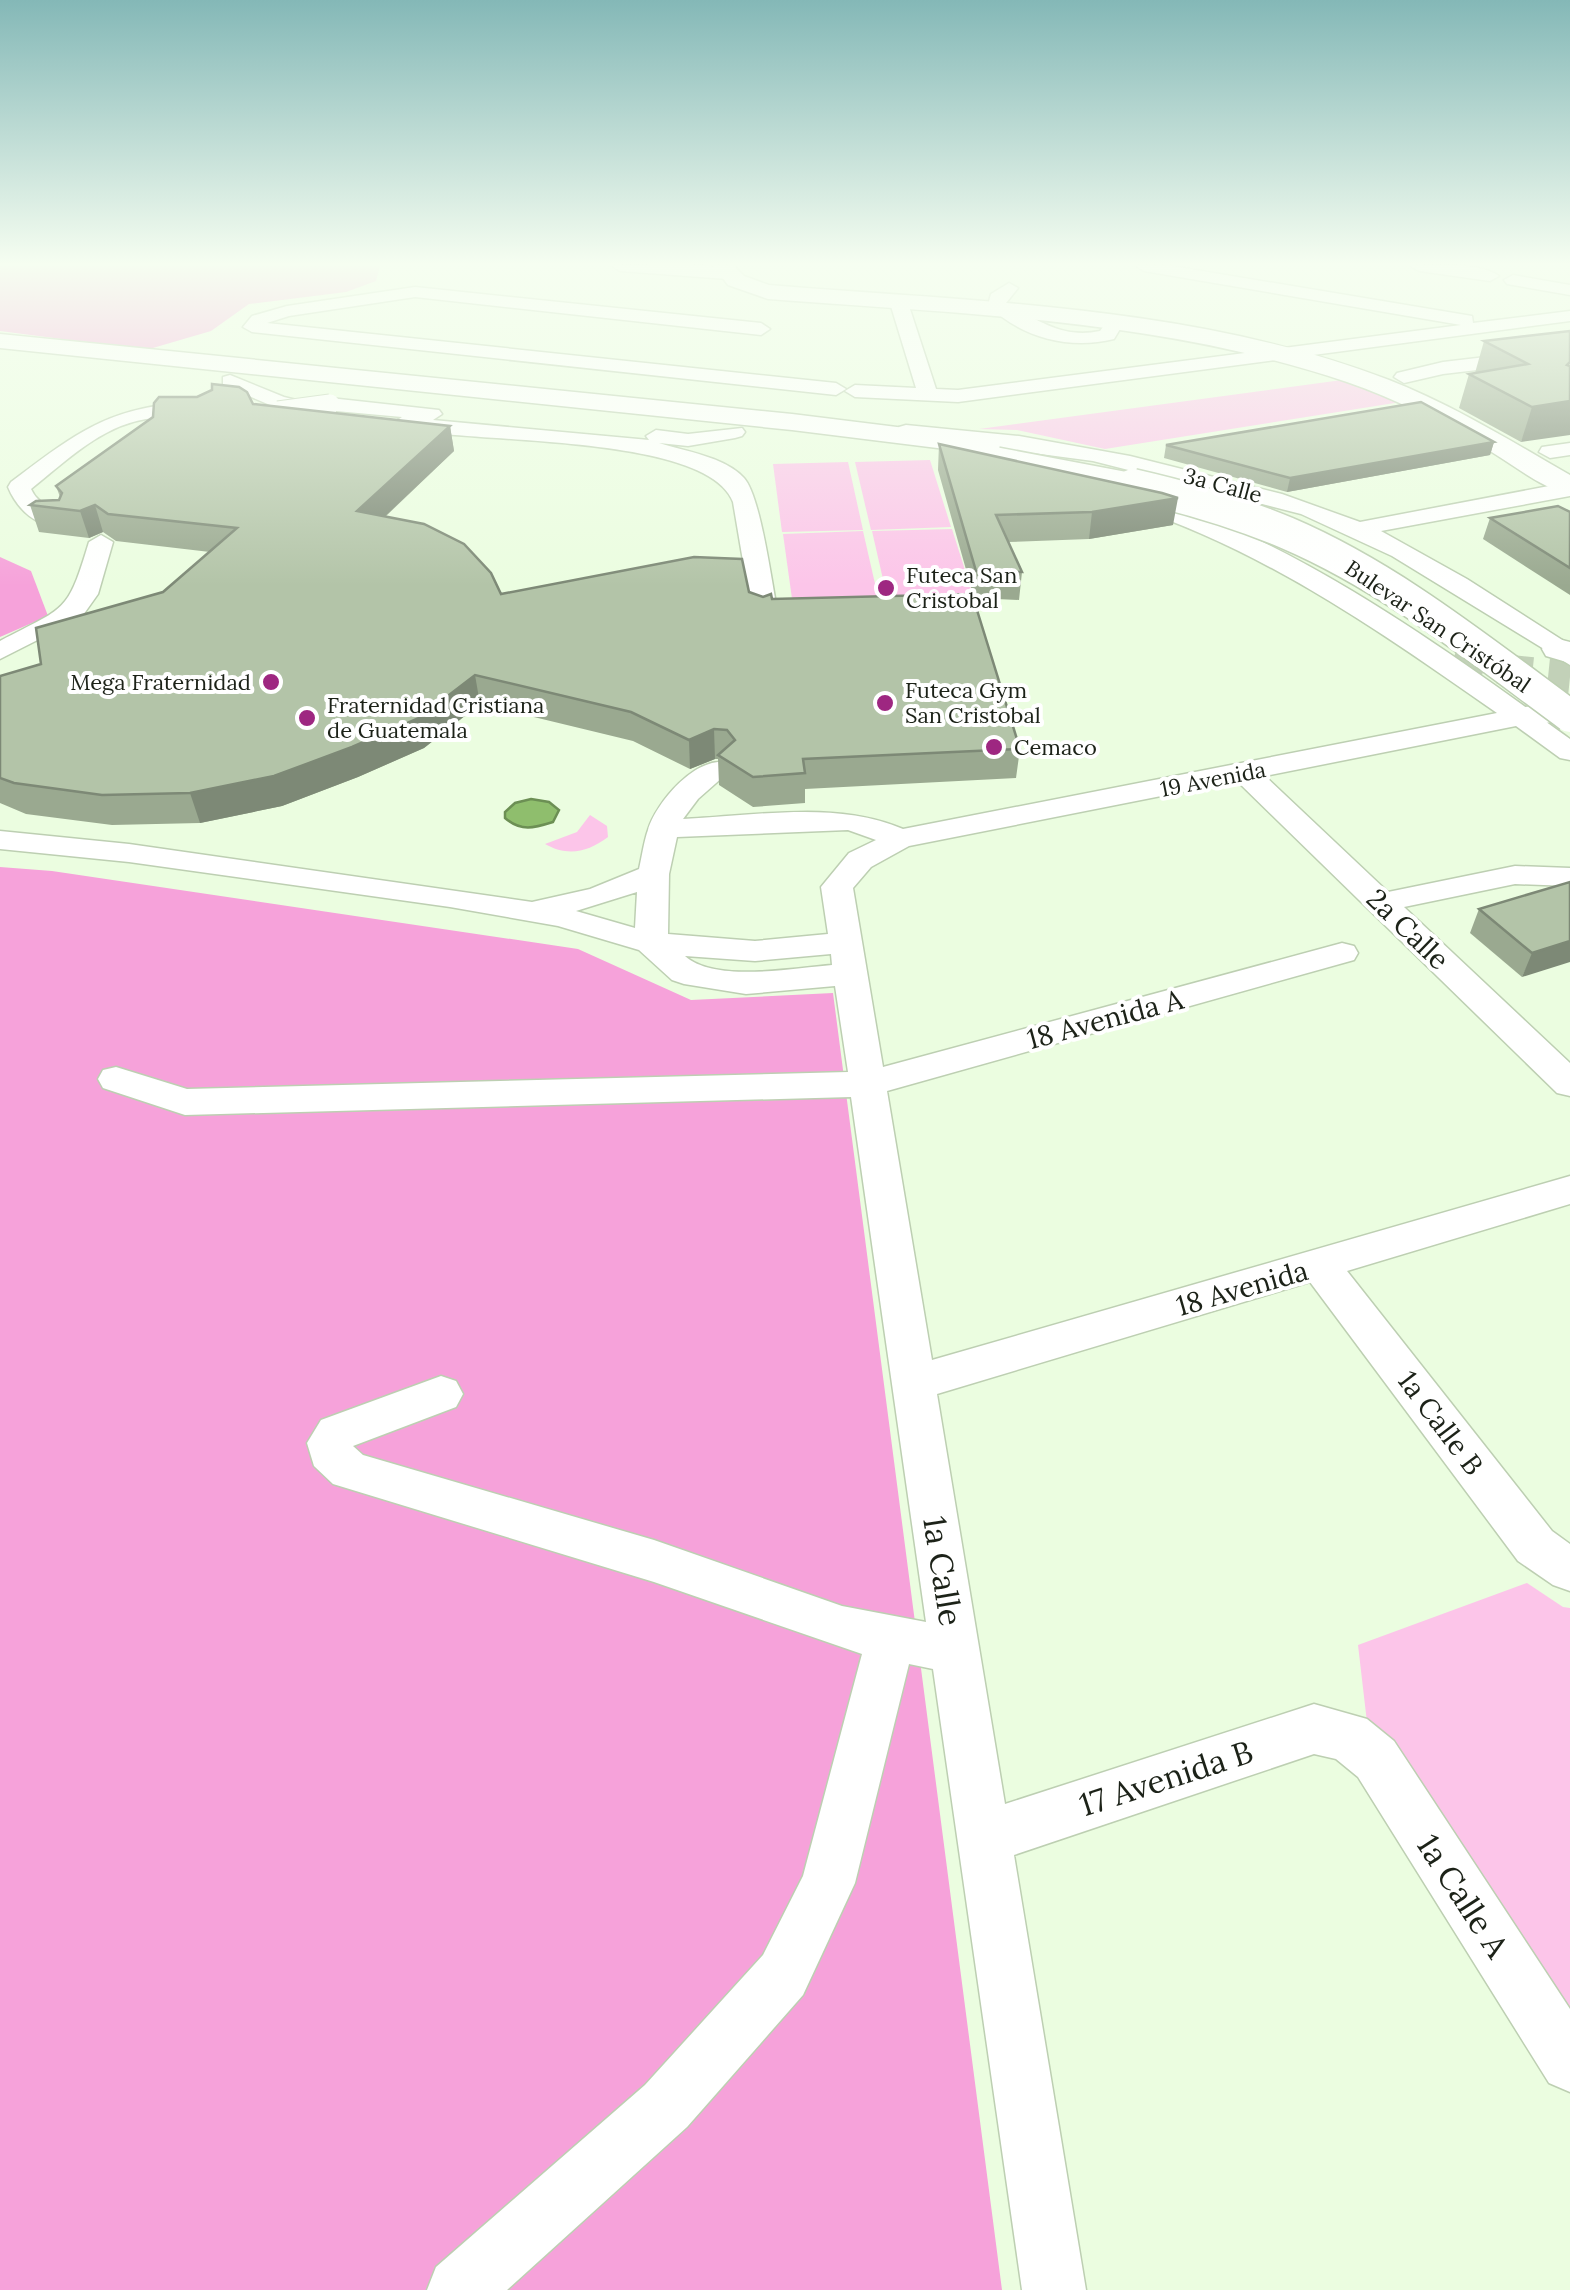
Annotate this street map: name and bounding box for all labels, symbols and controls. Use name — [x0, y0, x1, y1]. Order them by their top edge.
street label: 3a Calle — [1181, 461, 1265, 509]
street label: Bulevar San Cristóbal — [1340, 554, 1536, 699]
place label: Futeca San Cristobal — [906, 561, 1017, 614]
marker: Futeca San Cristobal — [875, 577, 897, 599]
place label: Mega Fraternidad — [70, 668, 251, 696]
marker: Mega Fraternidad — [260, 671, 282, 693]
place label: Futeca Gym San Cristobal — [905, 676, 1041, 729]
place label: Fraternidad Cristiana de Guatemala — [327, 691, 544, 744]
marker: Futeca Gym San Cristobal — [874, 692, 896, 714]
marker: Fraternidad Cristiana de Guatemala — [296, 707, 318, 729]
place label: Cemaco — [1014, 733, 1097, 761]
marker: Cemaco — [983, 736, 1005, 758]
street label: 19 Avenida — [1158, 755, 1268, 803]
street label: 2a Calle — [1359, 881, 1457, 977]
street label: 18 Avenida A — [1023, 981, 1188, 1057]
street label: 18 Avenida — [1172, 1252, 1312, 1324]
street label: 1a Calle B — [1390, 1364, 1492, 1482]
street label: 1a Calle — [914, 1513, 972, 1629]
street label: 17 Avenida B — [1074, 1731, 1258, 1825]
street label: 1a Calle A — [1408, 1827, 1518, 1966]

